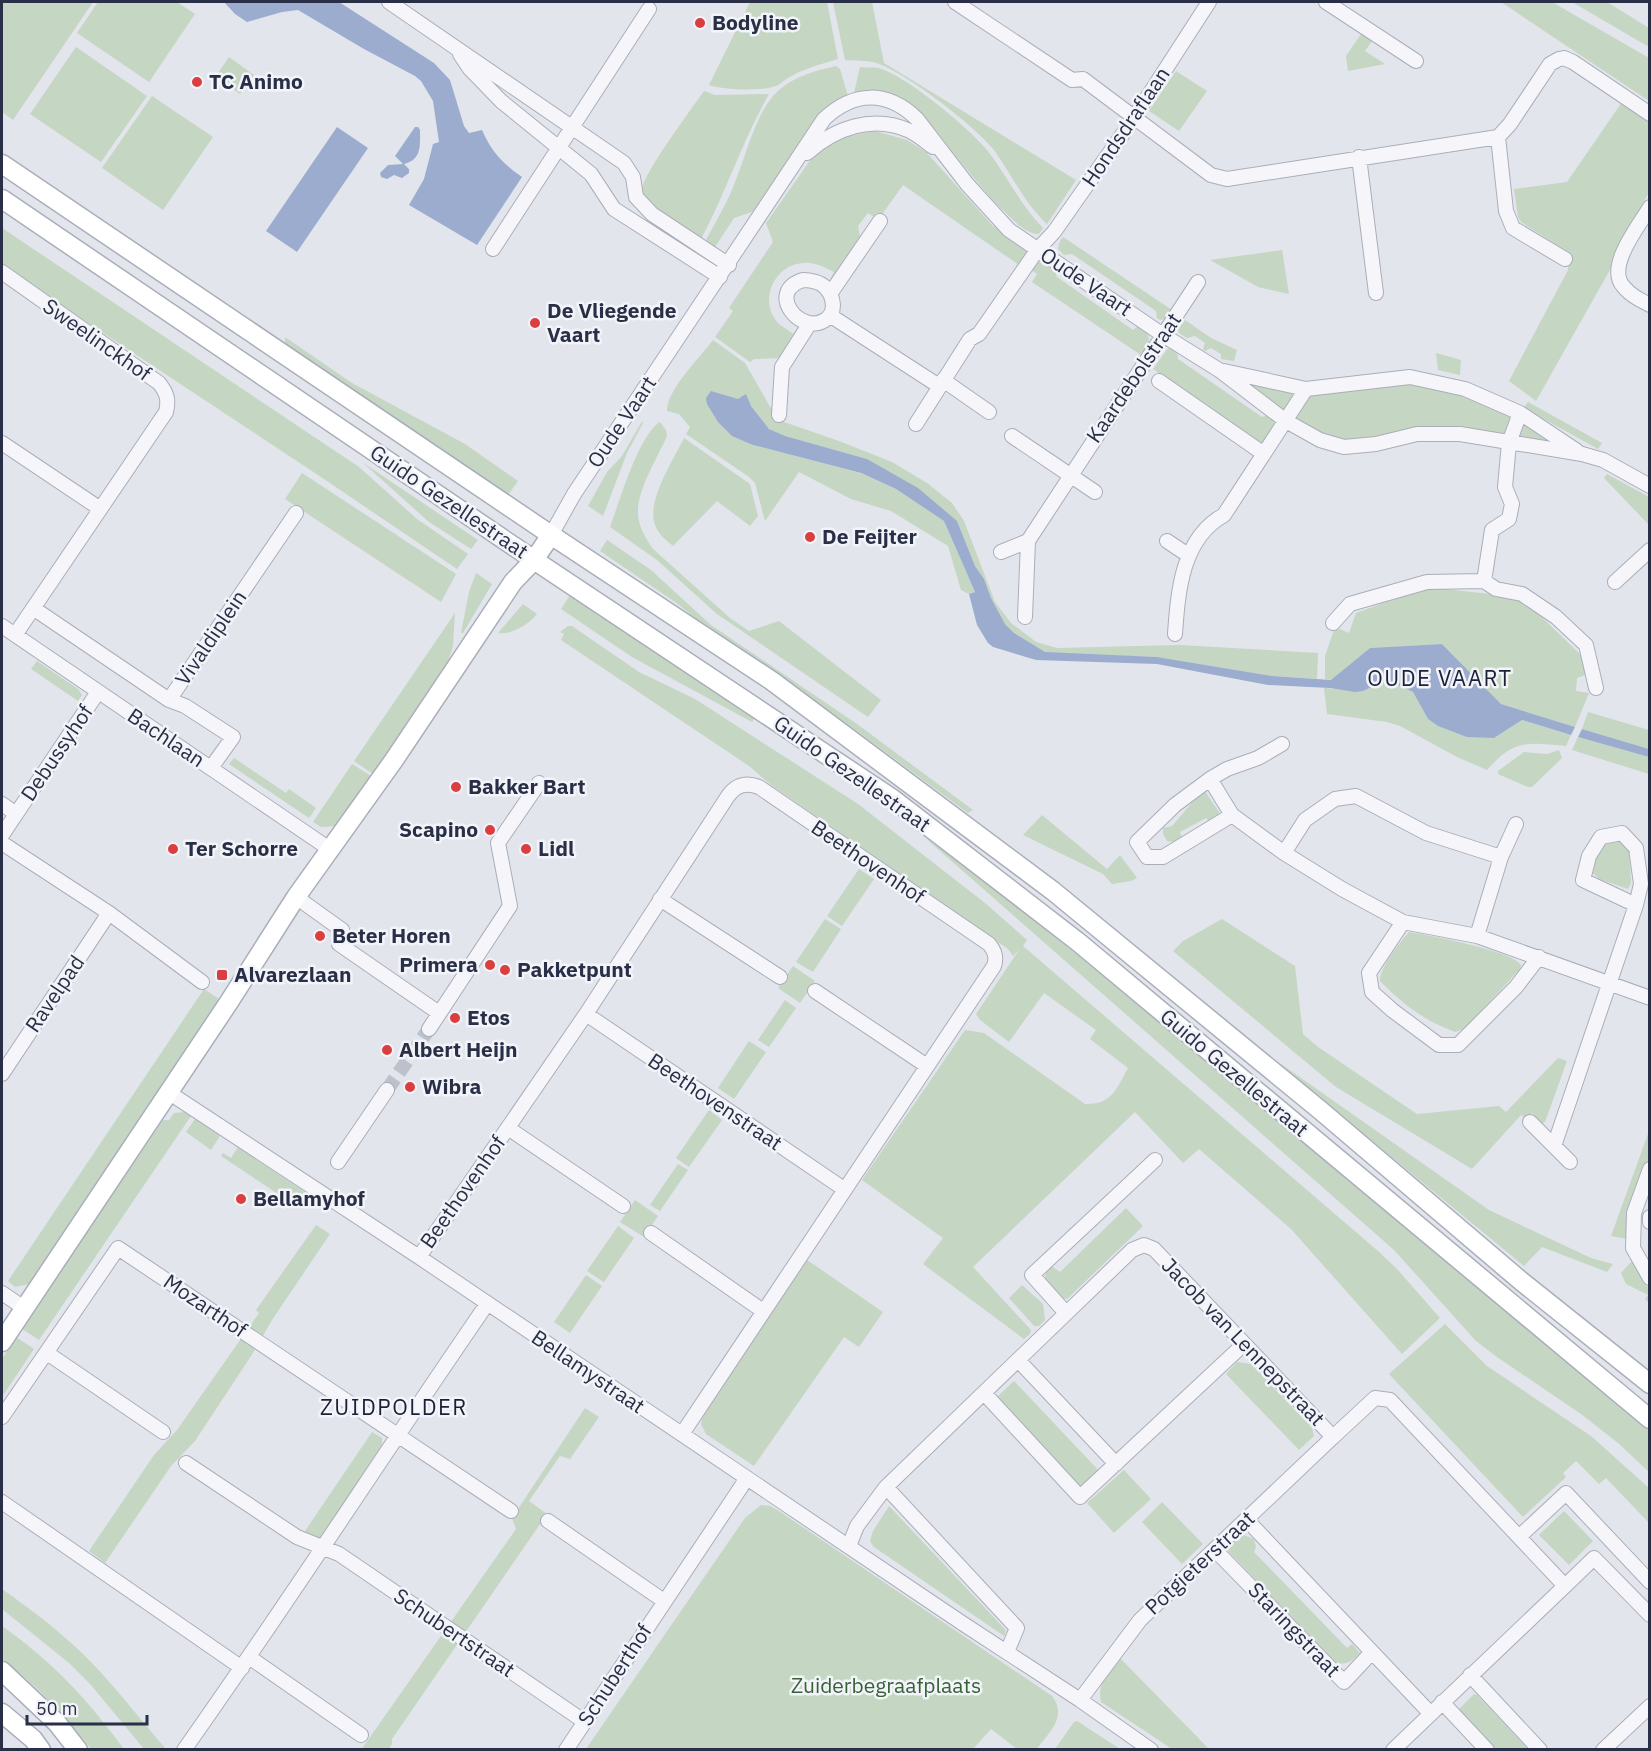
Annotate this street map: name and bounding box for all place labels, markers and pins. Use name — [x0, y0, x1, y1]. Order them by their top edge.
place label: Bodyline — [712, 8, 799, 36]
marker: Bodyline — [693, 16, 707, 30]
place label: TC Animo — [209, 67, 303, 95]
marker: TC Animo — [190, 75, 204, 89]
place label: De Vliegende Vaart — [547, 296, 677, 348]
marker: De Vliegende Vaart — [528, 316, 542, 330]
place label: De Feijter — [822, 522, 918, 550]
marker: De Feijter — [803, 530, 817, 544]
place label: Bakker Bart — [468, 772, 585, 800]
marker: Bakker Bart — [449, 780, 463, 794]
place label: Scapino — [399, 815, 478, 843]
marker: Scapino — [483, 823, 497, 837]
place label: Ter Schorre — [185, 834, 298, 862]
place label: Lidl — [538, 834, 574, 862]
marker: Ter Schorre — [166, 842, 180, 856]
marker: Lidl — [519, 842, 533, 856]
place label: Beter Horen — [332, 921, 451, 949]
marker: Beter Horen — [313, 929, 327, 943]
place label: Primera — [399, 950, 478, 978]
place label: Pakketpunt — [517, 955, 632, 983]
marker: Primera — [483, 958, 497, 972]
place label: Alvarezlaan — [234, 960, 351, 988]
marker: Pakketpunt — [498, 963, 512, 977]
marker: Alvarezlaan — [215, 968, 229, 982]
place label: Etos — [467, 1003, 510, 1031]
marker: Etos — [448, 1011, 462, 1025]
place label: Albert Heijn — [399, 1035, 517, 1063]
marker: Albert Heijn — [380, 1043, 394, 1057]
place label: Wibra — [422, 1072, 481, 1100]
marker: Wibra — [403, 1080, 417, 1094]
place label: Bellamyhof — [253, 1184, 365, 1212]
marker: Bellamyhof — [234, 1192, 248, 1206]

